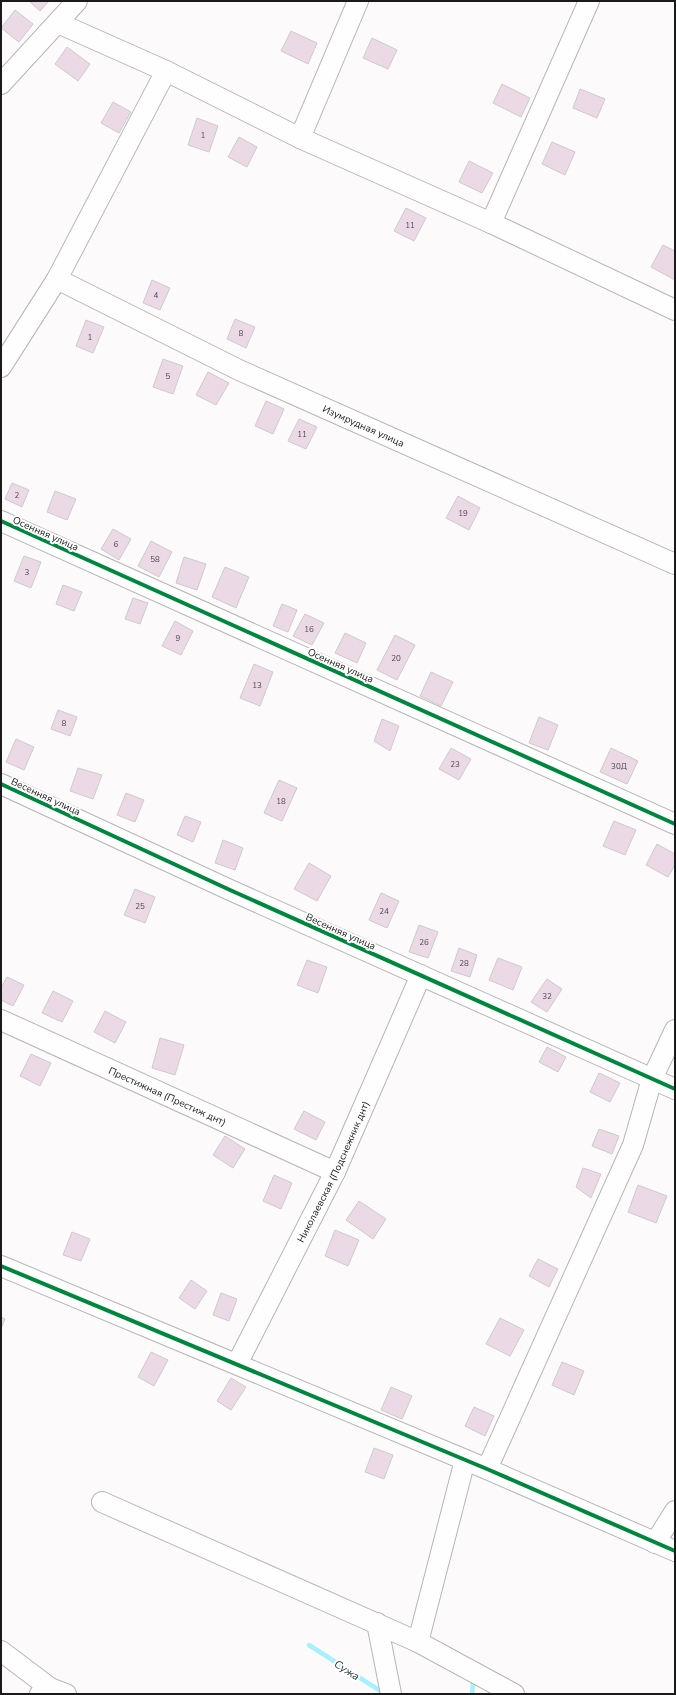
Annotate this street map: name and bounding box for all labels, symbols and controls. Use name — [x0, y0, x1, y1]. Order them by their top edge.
house number: 1 — [201, 130, 206, 141]
house number: 11 — [405, 220, 415, 231]
house number: 4 — [154, 290, 159, 301]
house number: 8 — [239, 328, 244, 339]
house number: 1 — [88, 332, 93, 343]
house number: 5 — [166, 371, 171, 382]
street label: Изумрудная улица — [320, 402, 407, 451]
house number: 11 — [297, 429, 307, 440]
house number: 2 — [15, 490, 20, 501]
house number: 19 — [458, 508, 468, 519]
street label: Осенняя улица — [10, 513, 81, 555]
house number: 6 — [114, 539, 119, 550]
house number: 58 — [150, 554, 160, 565]
house number: 3 — [25, 567, 30, 578]
house number: 16 — [304, 624, 314, 635]
house number: 9 — [176, 633, 181, 644]
street label: Осенняя улица — [305, 645, 376, 687]
house number: 20 — [391, 653, 401, 664]
house number: 13 — [252, 680, 262, 691]
house number: 8 — [62, 718, 67, 729]
house number: 23 — [450, 759, 460, 770]
house number: 30Д — [611, 761, 628, 772]
street label: Весенняя улица — [8, 775, 83, 819]
house number: 18 — [276, 796, 286, 807]
house number: 25 — [135, 901, 145, 912]
house number: 24 — [379, 906, 389, 917]
street label: Весенняя улица — [303, 910, 378, 954]
house number: 26 — [419, 937, 429, 948]
house number: 28 — [459, 958, 469, 969]
house number: 32 — [542, 991, 552, 1002]
street label: Престижная (Престиж днт) — [106, 1064, 228, 1130]
street label: Николаевская (Подснежник днт) — [294, 1099, 373, 1245]
water label: Сужа — [331, 1657, 362, 1684]

